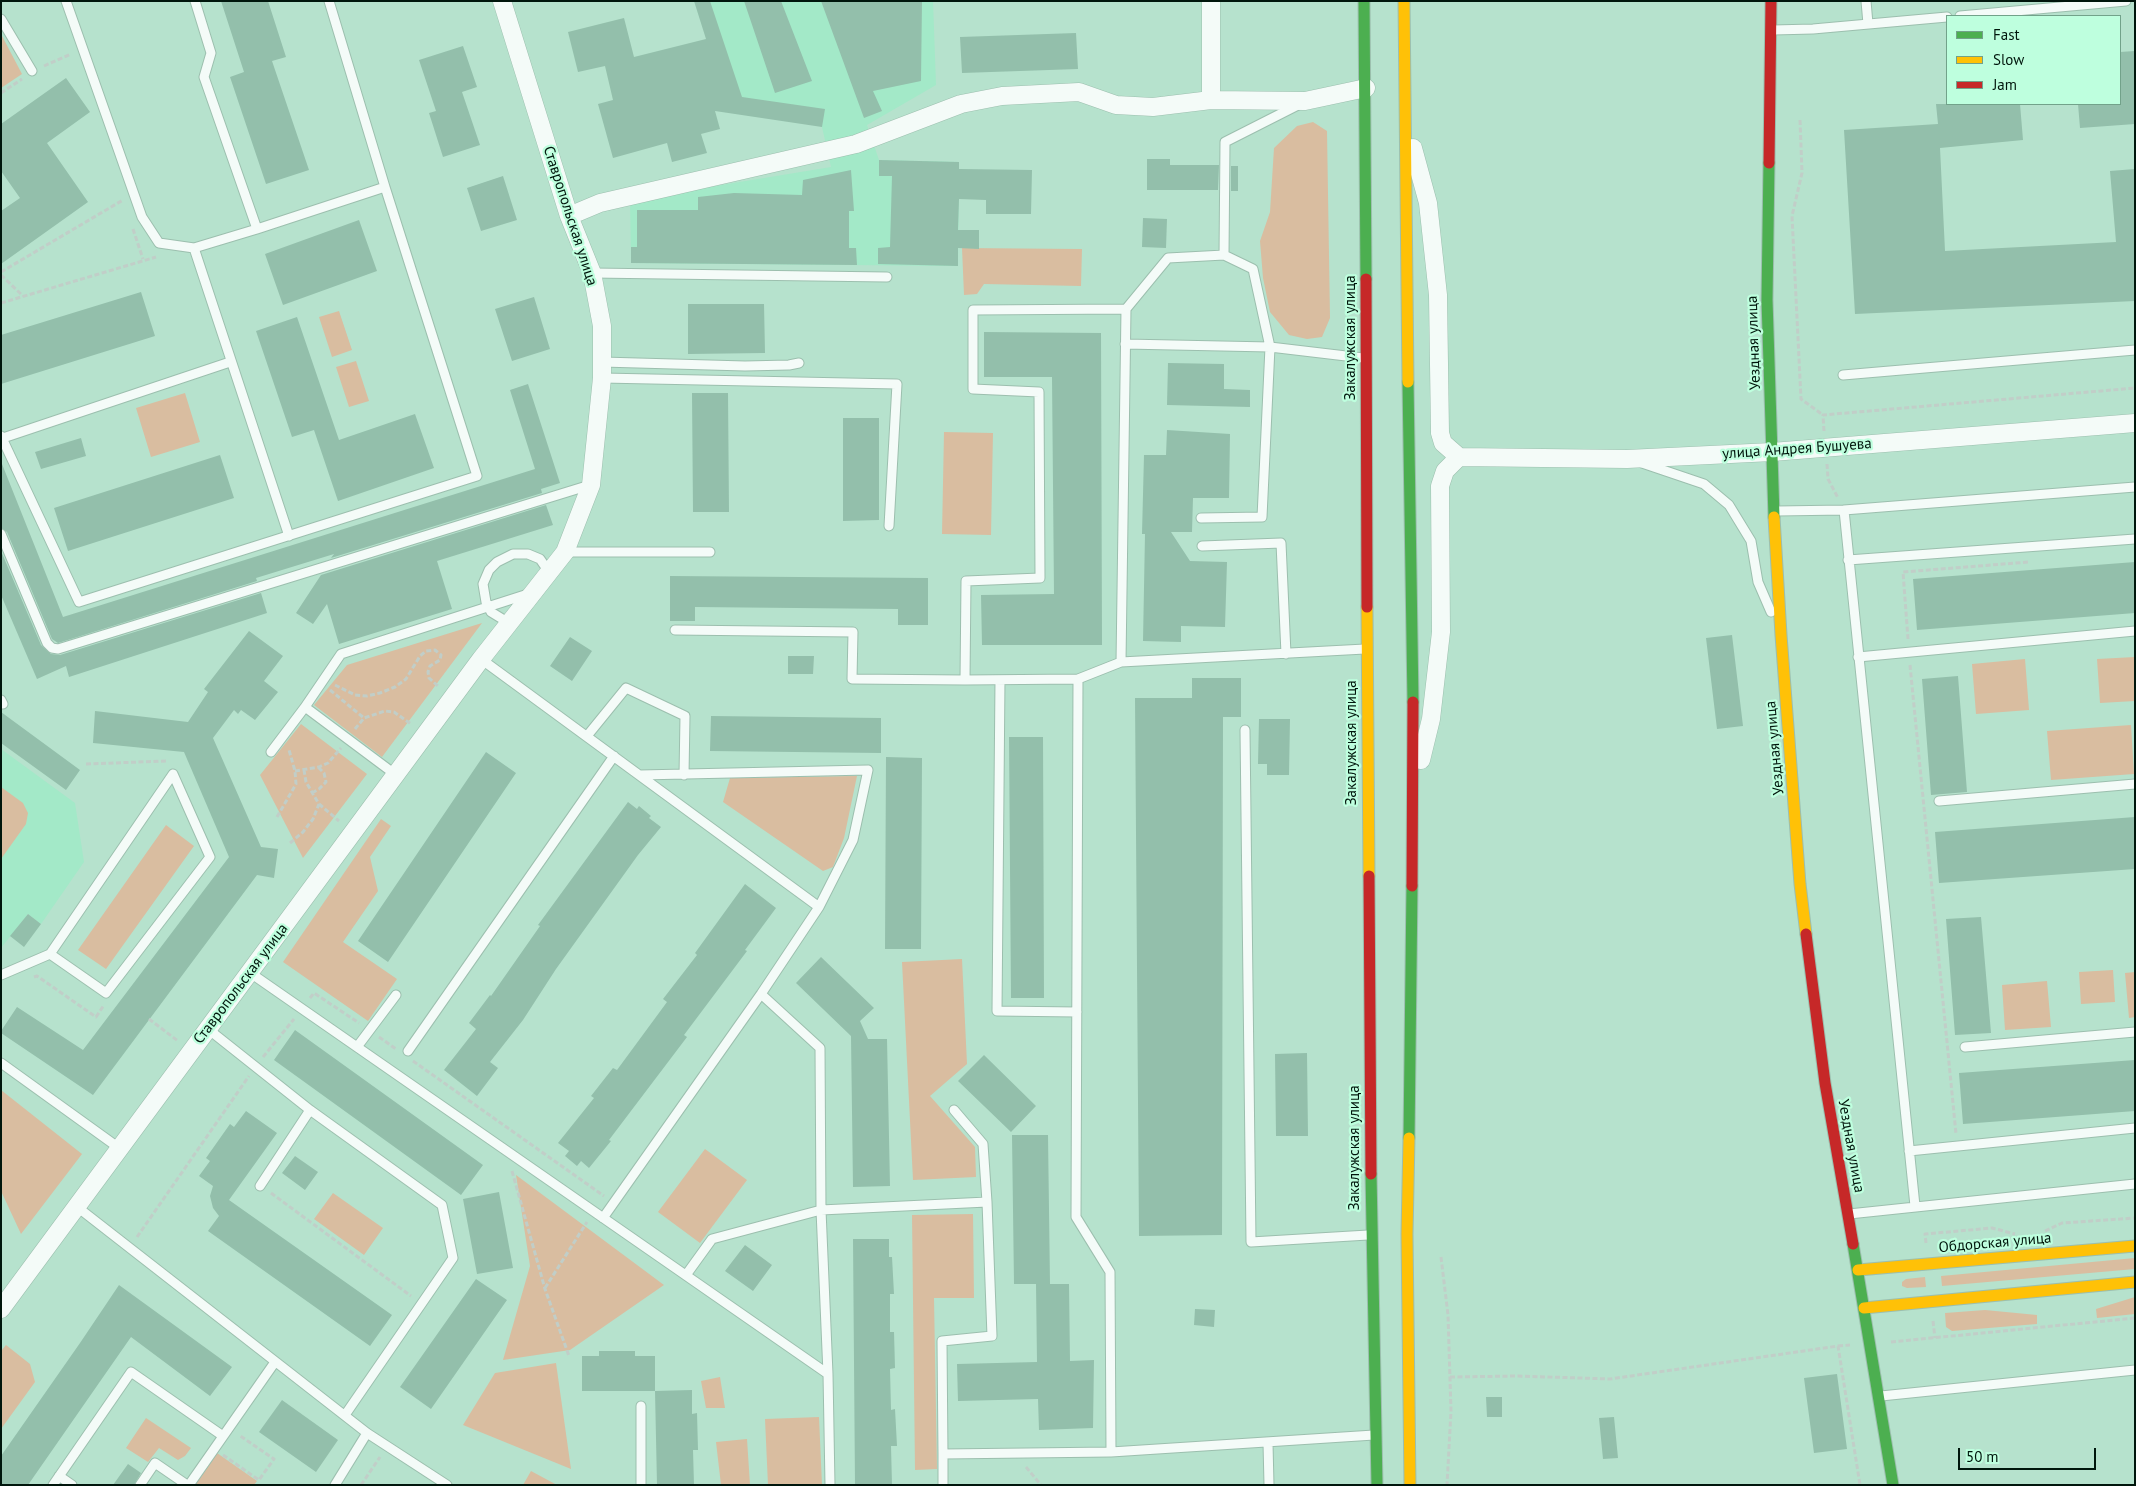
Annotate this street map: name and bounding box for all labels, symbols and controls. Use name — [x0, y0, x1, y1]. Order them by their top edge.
legend — [1946, 15, 2121, 105]
text: Fast — [1993, 25, 2020, 44]
text: Slow — [1993, 50, 2024, 69]
text: Jam — [1993, 75, 2017, 94]
street label: Ставропольская улица — [539, 144, 601, 288]
street label: Закалужская улица — [1342, 275, 1360, 401]
street label: Уездная улица — [1743, 295, 1765, 391]
street label: улица Андрея Бушуева — [1722, 435, 1872, 463]
street label: Закалужская улица — [1343, 680, 1361, 806]
street label: Уездная улица — [1762, 700, 1788, 796]
street label: Ставропольская улица — [190, 920, 292, 1048]
street label: Закалужская улица — [1346, 1085, 1364, 1211]
street label: Уездная улица — [1834, 1098, 1868, 1194]
street label: Обдорская улица — [1938, 1229, 2052, 1257]
scale bar — [1961, 1438, 2098, 1470]
text: 50 m — [1966, 1447, 1999, 1466]

